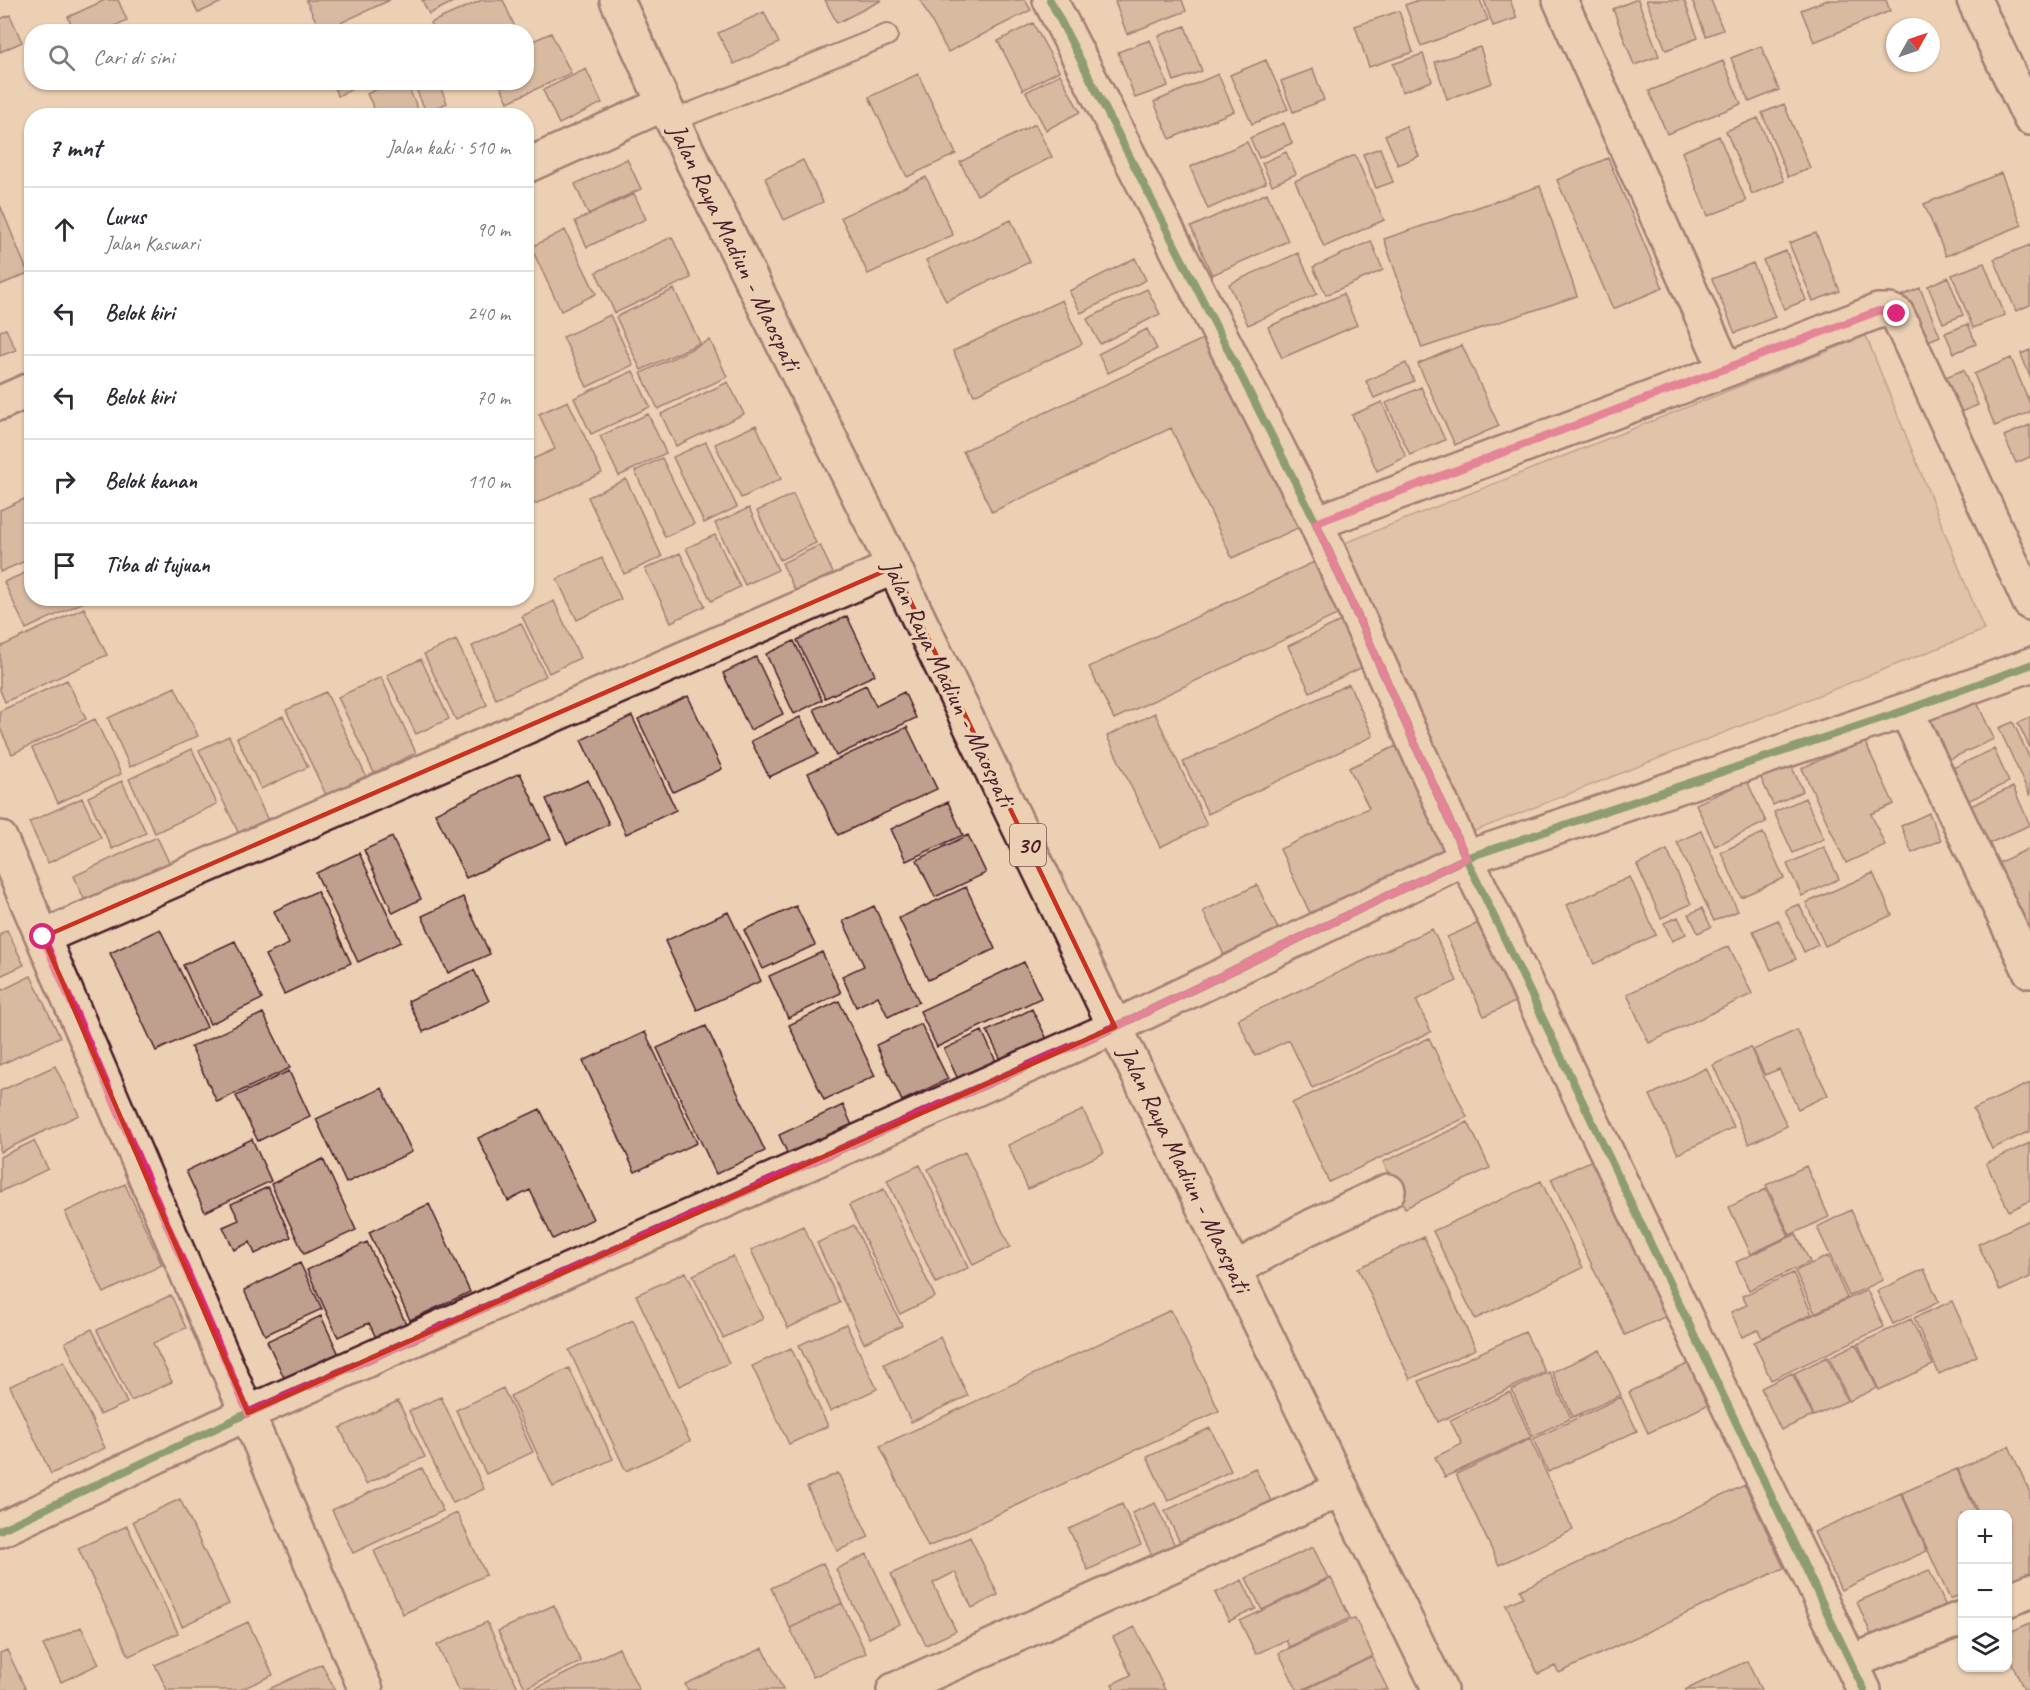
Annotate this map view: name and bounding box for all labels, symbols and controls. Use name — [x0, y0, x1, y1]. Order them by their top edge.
north arrow — [1886, 18, 1940, 72]
search box — [24, 24, 534, 90]
icon: search — [45, 41, 78, 74]
text: Cari di sini — [93, 43, 174, 71]
street label: Jalan Raya Madiun - Maospati — [660, 116, 811, 379]
text: 7 mnt — [48, 131, 101, 164]
text: Jalan kaki · 510 m — [387, 135, 510, 160]
text: Lurus — [105, 203, 145, 231]
icon: ahead — [48, 213, 81, 246]
text: 90 m — [476, 217, 510, 242]
text: Jalan Kaswari — [105, 231, 199, 256]
icon: left — [48, 297, 81, 330]
text: Belok kiri — [105, 299, 174, 327]
route end — [1883, 300, 1909, 326]
text: 240 m — [467, 301, 510, 326]
icon: left — [48, 381, 81, 414]
text: Belok kiri — [105, 383, 174, 411]
text: 70 m — [476, 385, 510, 410]
icon: right — [48, 465, 81, 498]
text: Belok kanan — [105, 467, 197, 495]
text: 110 m — [467, 469, 510, 494]
icon: arrive — [48, 549, 81, 582]
text: Tiba di tujuan — [105, 551, 210, 579]
street label: Jalan Raya Madiun - Maospati — [874, 552, 1025, 815]
road number: 30 — [1010, 824, 1046, 866]
route start — [29, 923, 55, 949]
street label: Jalan Raya Madiun - Maospati — [1110, 1038, 1261, 1301]
map controls — [1958, 1510, 2012, 1672]
button: + — [1958, 1510, 2012, 1564]
button: − — [1958, 1564, 2012, 1618]
button: layers — [1958, 1618, 2012, 1672]

